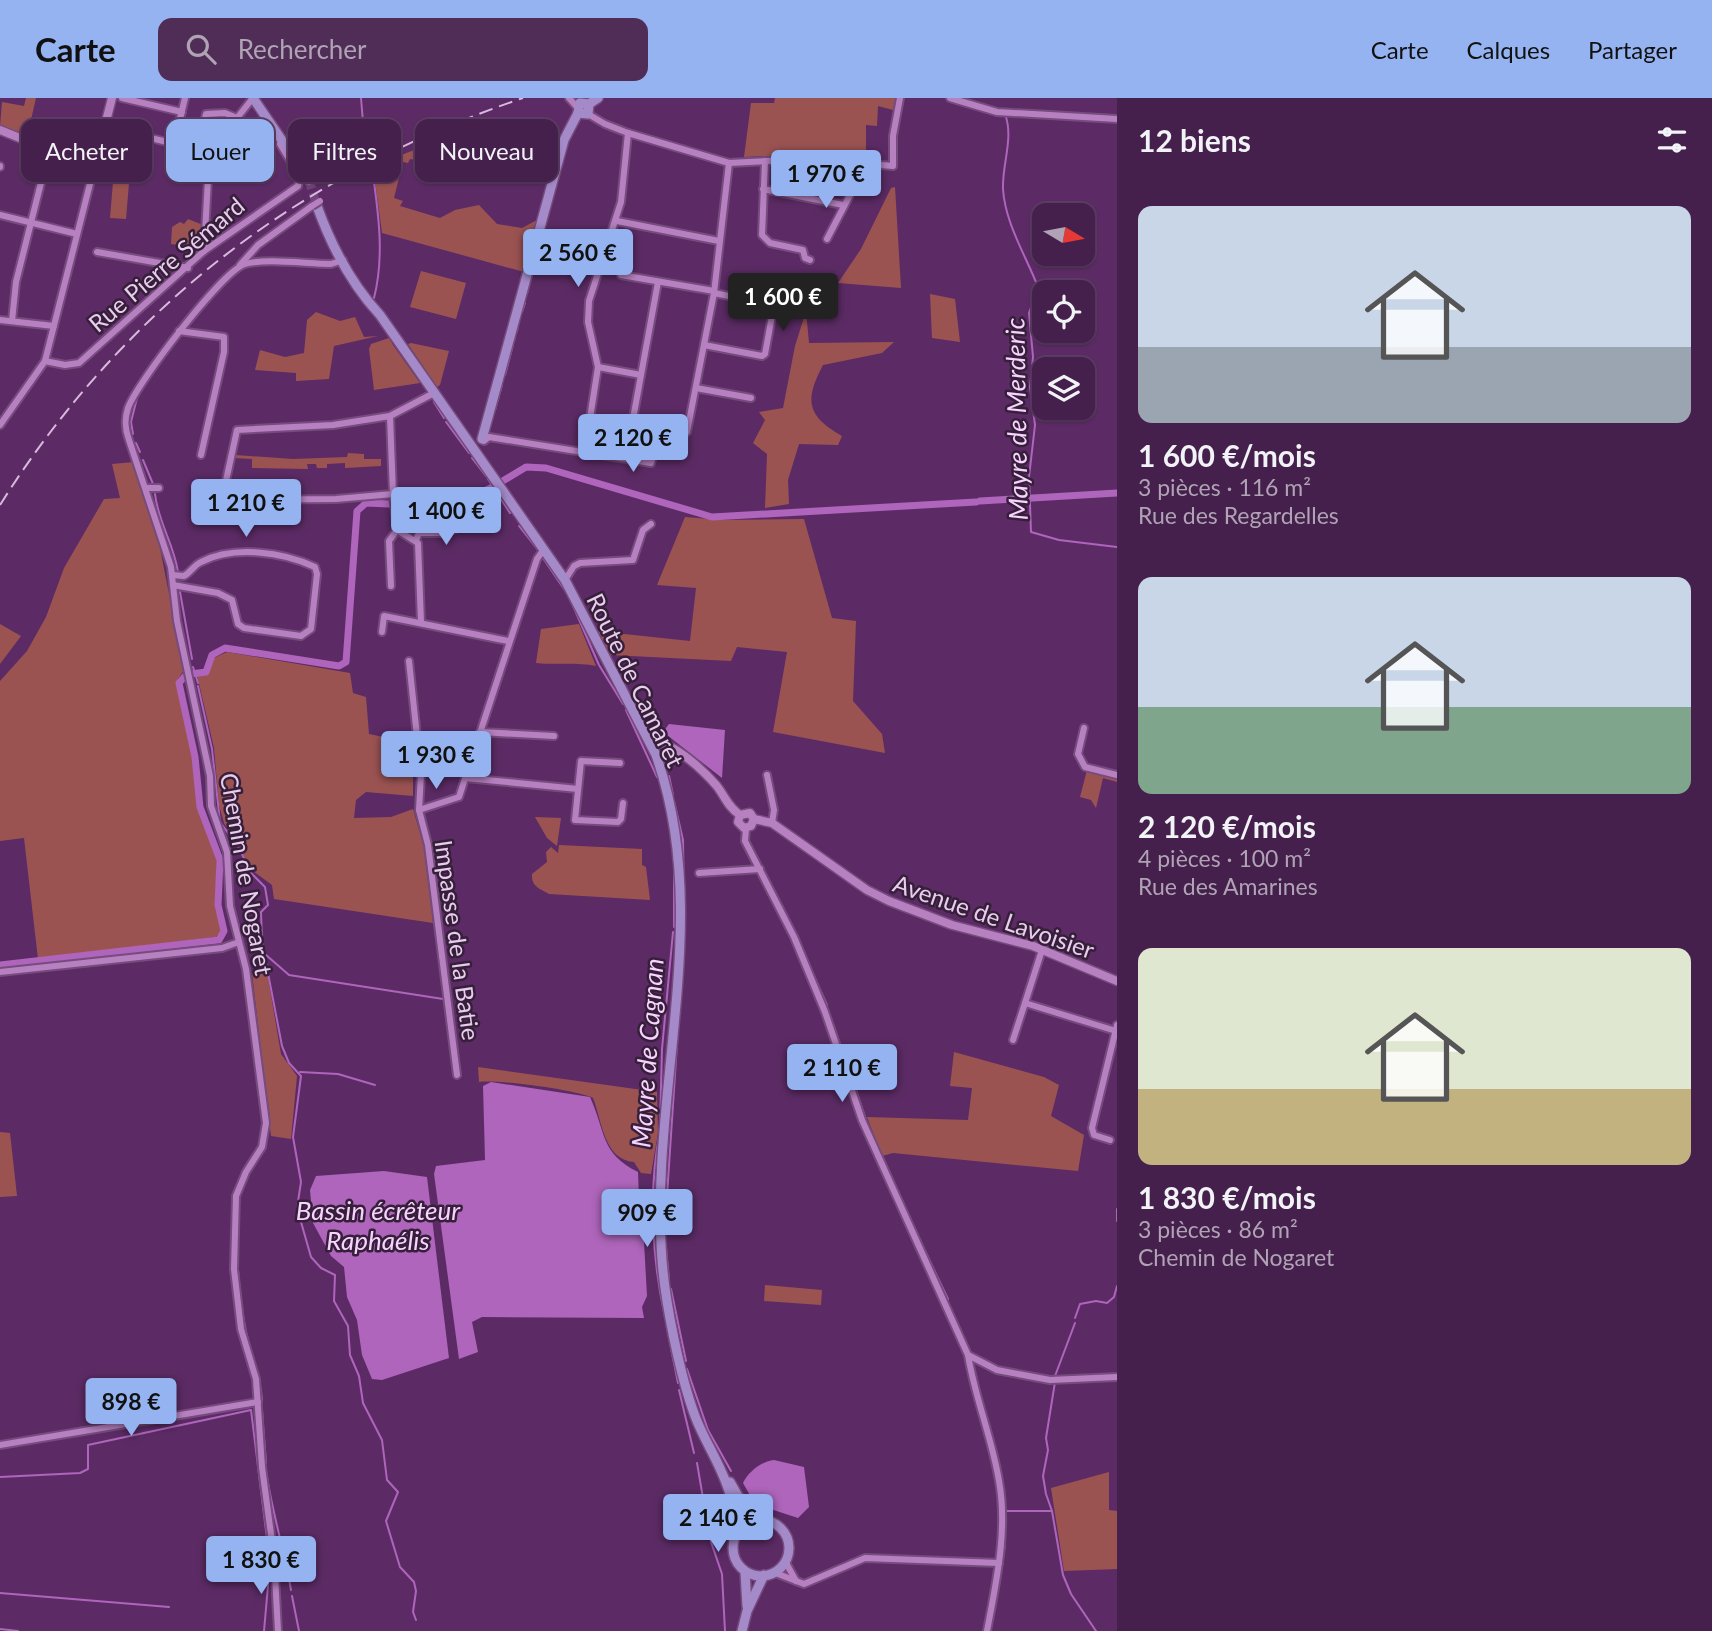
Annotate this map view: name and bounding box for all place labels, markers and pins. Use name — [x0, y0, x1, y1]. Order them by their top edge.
pin: 1 970 € — [761, 150, 891, 210]
pin: 2 560 € — [513, 230, 643, 289]
pin: 1 600 € — [718, 274, 848, 333]
pin: 2 120 € — [568, 414, 698, 474]
pin: 1 210 € — [181, 480, 311, 539]
pin: 1 400 € — [381, 488, 511, 547]
pin: 1 930 € — [371, 732, 501, 791]
pin: 2 110 € — [777, 1044, 907, 1104]
pin: 909 € — [598, 1190, 696, 1249]
pin: 898 € — [82, 1378, 180, 1438]
pin: 2 140 € — [653, 1494, 783, 1554]
pin: 1 830 € — [196, 1536, 326, 1596]

